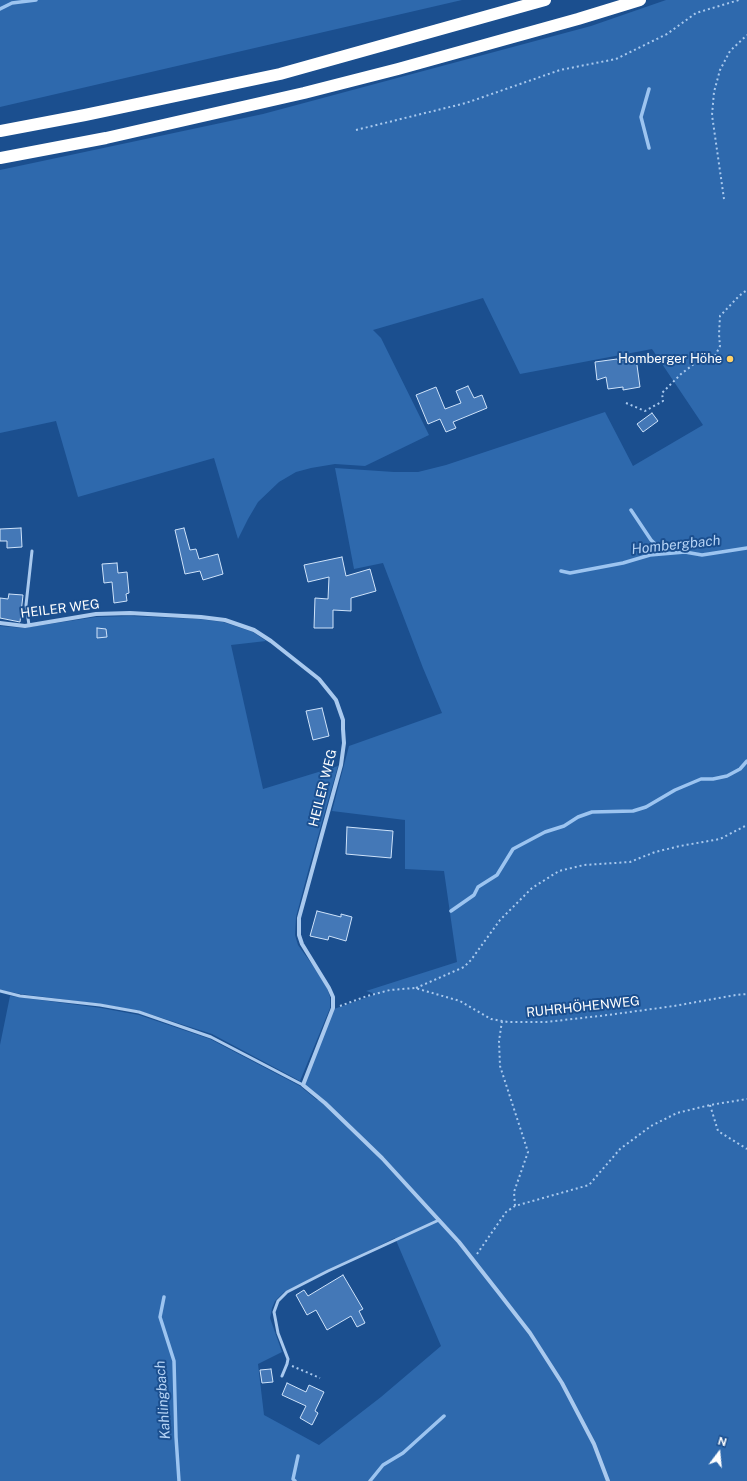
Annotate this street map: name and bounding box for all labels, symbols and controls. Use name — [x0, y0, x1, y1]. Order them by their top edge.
place label: Homberger Höhe — [618, 351, 722, 367]
marker: Homberger Höhe — [725, 354, 735, 364]
water label: Hombergbach — [631, 532, 721, 558]
street label: HEILER WEG — [20, 596, 100, 622]
street label: HEILER WEG — [306, 748, 340, 828]
street label: RUHRHÖHENWEG — [526, 993, 640, 1021]
water label: Kahlingbach — [152, 1360, 174, 1440]
north arrow — [699, 1433, 739, 1473]
text: N — [717, 1435, 728, 1448]

